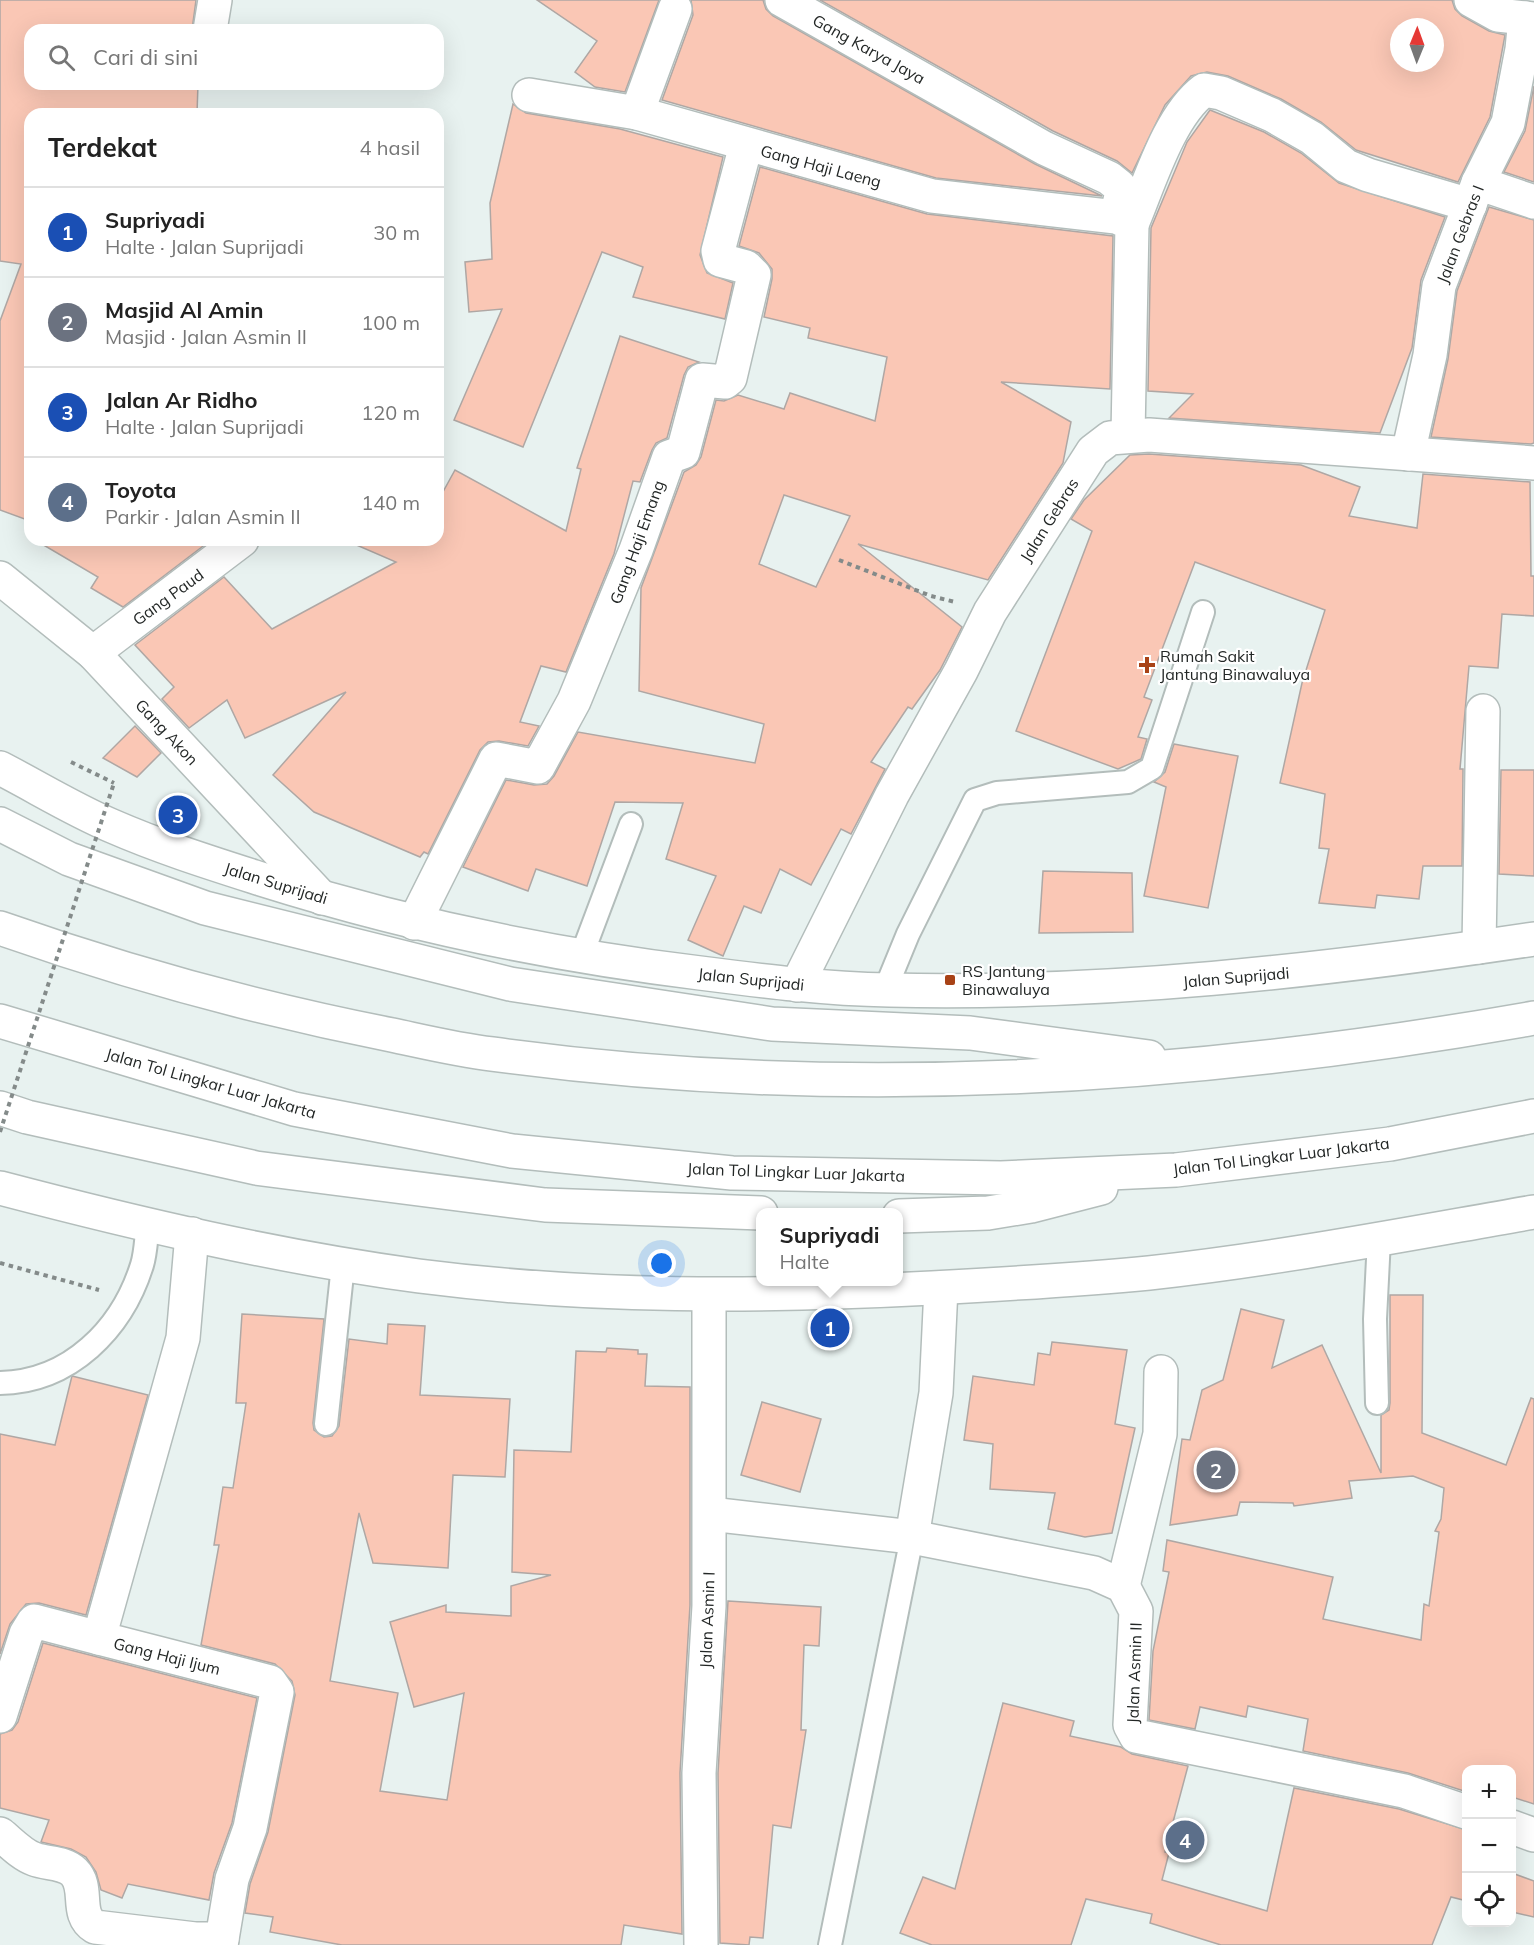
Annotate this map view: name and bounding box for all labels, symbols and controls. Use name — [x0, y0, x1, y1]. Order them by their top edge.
street label: Gang Karya Jaya — [809, 10, 929, 88]
north arrow — [1390, 18, 1444, 72]
search box — [24, 24, 444, 90]
icon: search — [45, 41, 78, 74]
text: Cari di sini — [93, 43, 198, 71]
text: Terdekat — [48, 131, 157, 164]
text: 4 hasil — [360, 135, 420, 160]
street label: Gang Haji Laeng — [758, 140, 884, 192]
street label: Jalan Gebras I — [1432, 182, 1488, 286]
text: Supriyadi — [105, 206, 205, 234]
text: 1 — [62, 220, 74, 245]
text: 30 m — [373, 220, 420, 245]
text: Halte · Jalan Suprijadi — [105, 234, 304, 259]
text: Masjid Al Amin — [105, 296, 264, 324]
text: 2 — [62, 310, 74, 335]
text: 100 m — [361, 310, 420, 335]
text: Masjid · Jalan Asmin II — [105, 324, 307, 349]
text: Jalan Ar Ridho — [105, 386, 258, 414]
text: 3 — [62, 400, 74, 425]
text: 120 m — [361, 400, 420, 425]
text: Halte · Jalan Suprijadi — [105, 414, 304, 439]
street label: Jalan Gebras — [1015, 474, 1083, 566]
text: Toyota — [105, 476, 176, 504]
street label: Gang Haji Emang — [605, 477, 669, 607]
text: 4 — [62, 490, 74, 515]
text: 140 m — [361, 490, 420, 515]
text: Parkir · Jalan Asmin II — [105, 504, 301, 529]
street label: Gang Paud — [129, 565, 207, 629]
place label: Rumah Sakit Jantung Binawaluya — [1160, 646, 1310, 684]
marker: Rumah Sakit Jantung Binawaluya — [1138, 656, 1156, 674]
street label: Gang Akon — [131, 695, 203, 769]
pin: 3 — [158, 792, 198, 838]
street label: Jalan Suprijadi — [222, 858, 330, 908]
place label: RS Jantung Binawaluya — [962, 961, 1050, 999]
street label: Jalan Suprijadi — [1182, 962, 1290, 992]
street label: Jalan Suprijadi — [697, 963, 805, 995]
marker: RS Jantung Binawaluya — [943, 973, 957, 987]
street label: Jalan Tol Lingkar Luar Jakarta — [103, 1043, 319, 1123]
street label: Jalan Tol Lingkar Luar Jakarta — [1172, 1133, 1390, 1179]
street label: Jalan Tol Lingkar Luar Jakarta — [687, 1158, 905, 1186]
popup — [756, 1208, 903, 1286]
text: Supriyadi — [779, 1221, 880, 1249]
your location — [647, 1249, 676, 1278]
text: Halte — [779, 1249, 829, 1274]
pin: 1 — [810, 1306, 850, 1350]
pin: 2 — [1196, 1448, 1236, 1492]
street label: Jalan Asmin I — [695, 1571, 719, 1669]
street label: Jalan Asmin II — [1122, 1622, 1146, 1724]
street label: Gang Haji Ijum — [112, 1633, 222, 1679]
map controls — [1462, 1765, 1516, 1927]
button: + — [1462, 1765, 1516, 1819]
pin: 4 — [1166, 1818, 1204, 1862]
button: − — [1462, 1819, 1516, 1873]
button: locate — [1462, 1873, 1516, 1927]

